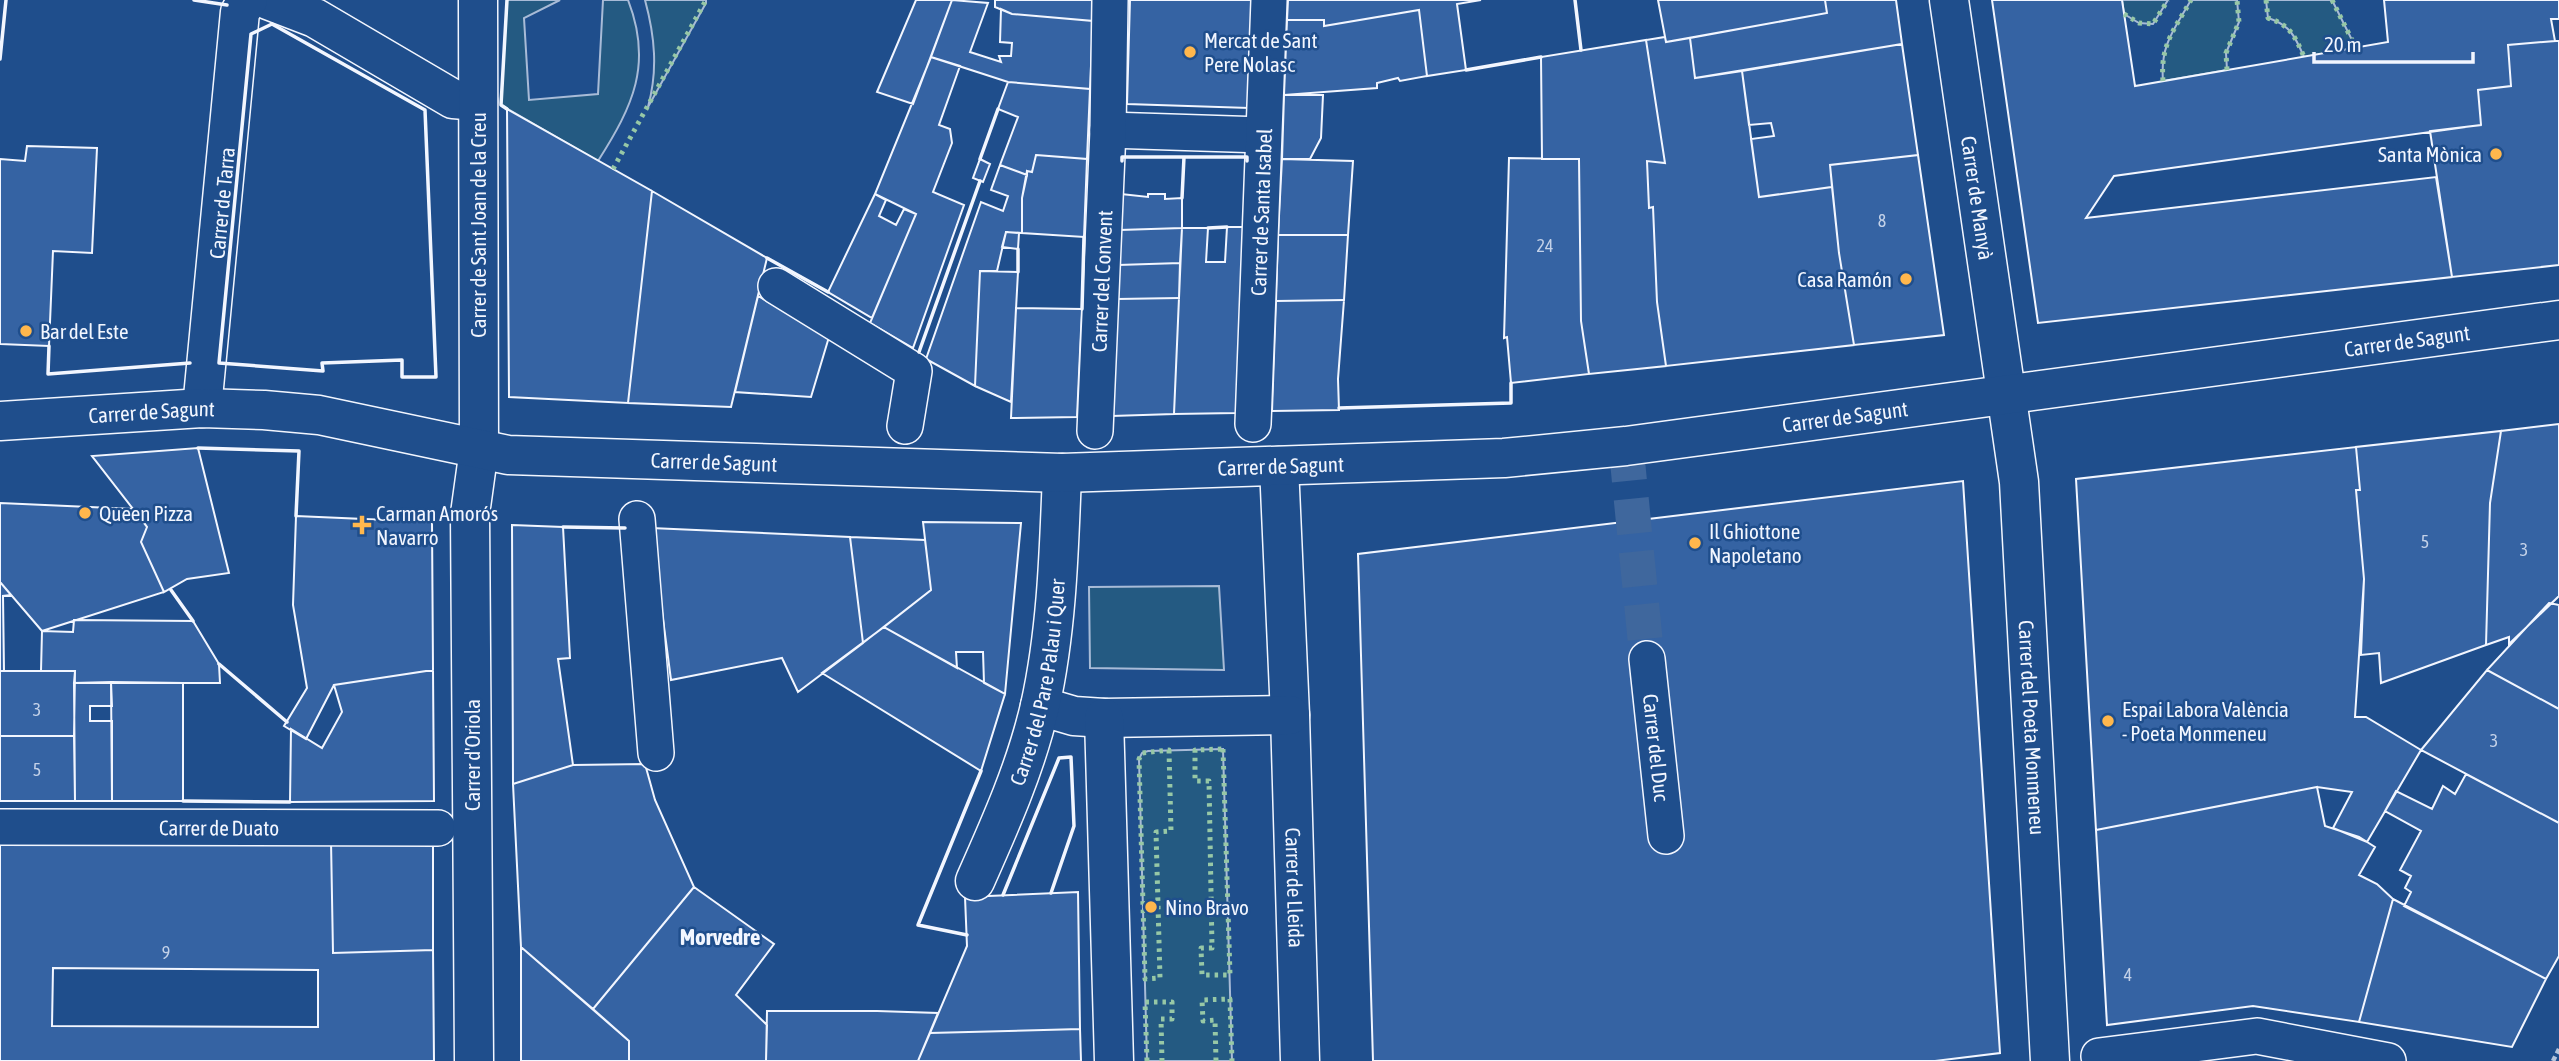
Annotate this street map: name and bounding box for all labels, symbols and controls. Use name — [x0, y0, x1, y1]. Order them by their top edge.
scale bar — [2314, 21, 2473, 65]
place label: Mercat de Sant Pere Nolasc — [1204, 28, 1317, 76]
text: 20 m — [2324, 32, 2362, 56]
marker: Mercat de Sant Pere Nolasc — [1182, 44, 1198, 60]
street label: Carrer de Sant Joan de la Creu — [466, 112, 490, 338]
street label: Carrer de Santa Isabel — [1246, 127, 1276, 296]
street label: Carrer de Manyà — [1957, 134, 1999, 261]
place label: Santa Mònica — [2378, 142, 2482, 166]
street label: Carrer de Tarra — [204, 146, 239, 260]
marker: Santa Mònica — [2488, 146, 2504, 162]
street label: Carrer del Convent — [1086, 210, 1117, 353]
house number: 8 — [1878, 210, 1886, 231]
house number: 24 — [1537, 235, 1553, 256]
place label: Casa Ramón — [1797, 267, 1892, 291]
marker: Casa Ramón — [1898, 271, 1914, 287]
place label: Bar del Este — [40, 319, 128, 343]
street label: Carrer de Sagunt — [2343, 320, 2471, 361]
marker: Bar del Este — [18, 323, 34, 339]
street label: Carrer de Sagunt — [88, 396, 215, 427]
street label: Carrer de Sagunt — [1781, 396, 1909, 437]
street label: Carrer de Sagunt — [650, 448, 778, 476]
street label: Carrer de Sagunt — [1217, 451, 1344, 480]
place label: Queen Pizza — [99, 501, 193, 525]
place label: Carman Amorós Navarro — [376, 501, 498, 549]
marker: Queen Pizza — [77, 505, 93, 521]
marker: Carman Amorós Navarro — [354, 517, 370, 533]
place label: Il Ghiottone Napoletano — [1709, 519, 1802, 567]
house number: 5 — [2421, 531, 2429, 552]
marker: Il Ghiottone Napoletano — [1687, 535, 1703, 551]
house number: 3 — [2520, 539, 2528, 560]
street label: Carrer del Pare Palau i Quer — [1005, 577, 1069, 789]
street label: Carrer del Poeta Monmeneu — [2014, 620, 2050, 836]
street label: Carrer del Duc — [1639, 693, 1674, 803]
place label: Espai Labora València - Poeta Monmeneu — [2122, 697, 2289, 745]
house number: 3 — [33, 699, 41, 720]
street label: Carrer d'Oriola — [460, 699, 484, 811]
marker: Espai Labora València - Poeta Monmeneu — [2100, 713, 2116, 729]
house number: 3 — [2490, 730, 2498, 751]
house number: 5 — [33, 759, 41, 780]
street label: Carrer de Duato — [159, 815, 279, 840]
street label: Carrer de Lleida — [1281, 827, 1309, 948]
place label: Nino Bravo — [1165, 895, 1249, 919]
marker: Nino Bravo — [1143, 899, 1159, 915]
district label: Morvedre — [680, 924, 760, 950]
house number: 9 — [162, 942, 170, 963]
house number: 4 — [2124, 964, 2132, 985]

